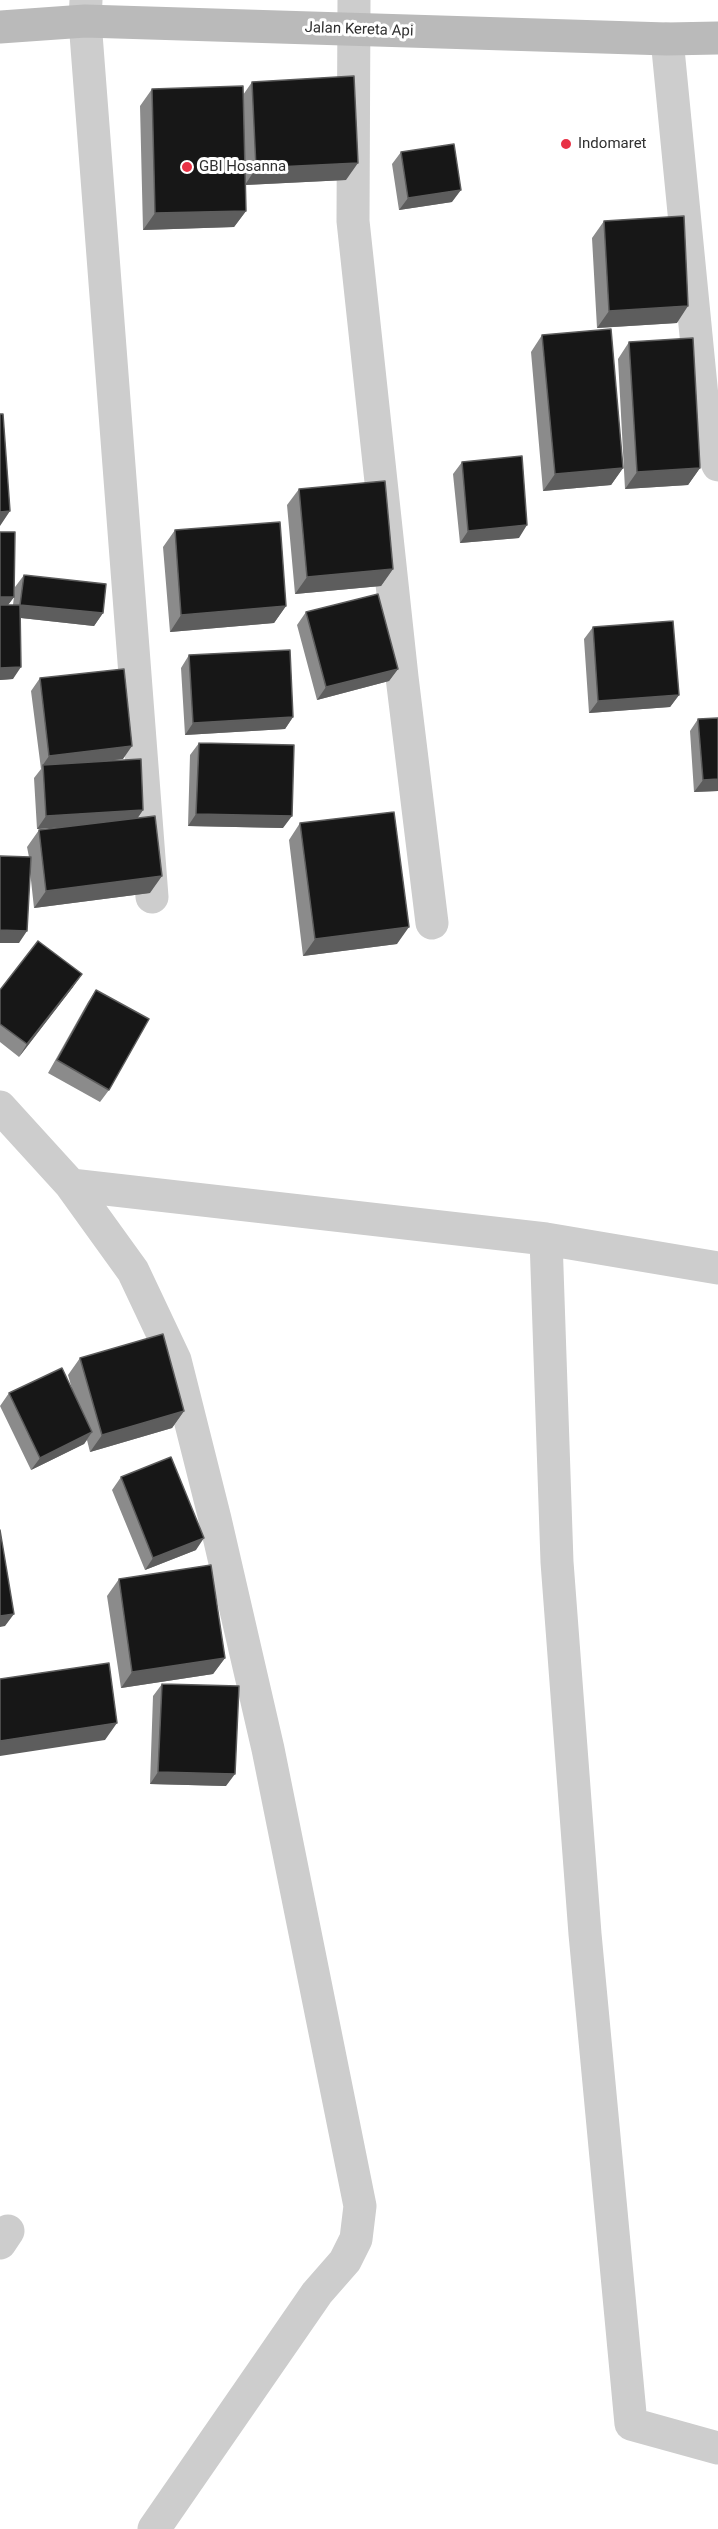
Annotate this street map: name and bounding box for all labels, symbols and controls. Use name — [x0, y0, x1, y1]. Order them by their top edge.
street label: Jalan Kereta Api — [304, 19, 414, 41]
place label: Indomaret — [578, 135, 646, 153]
marker: Indomaret — [559, 137, 573, 151]
place label: GBI Hosanna — [199, 158, 286, 176]
marker: GBI Hosanna — [180, 160, 194, 174]

